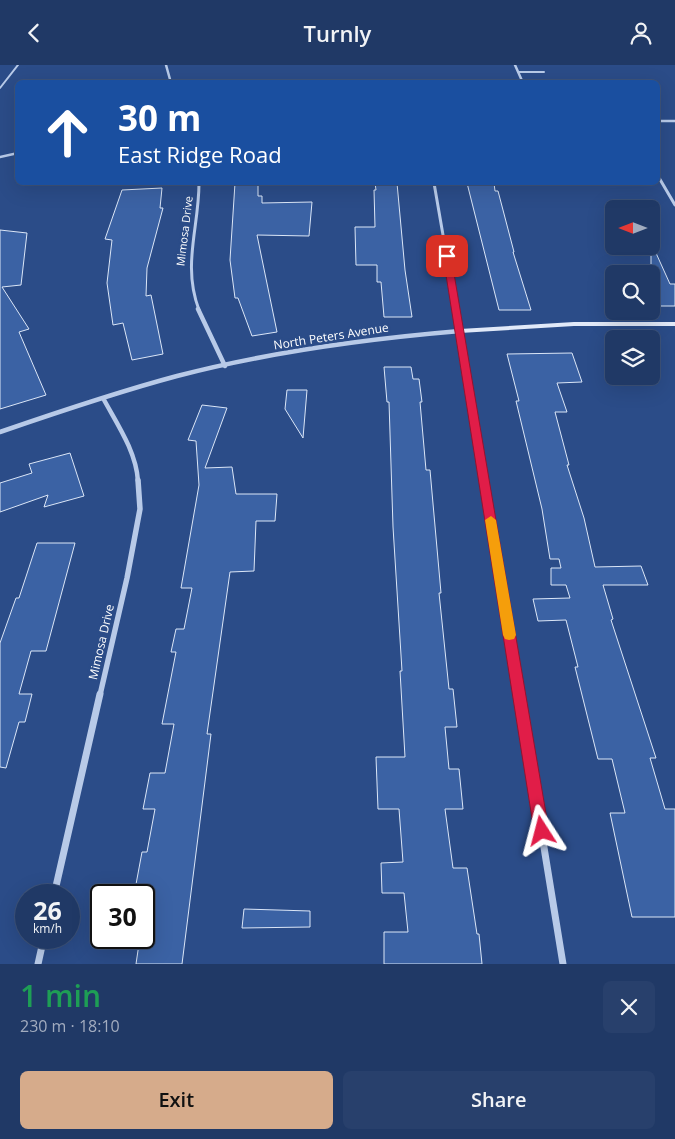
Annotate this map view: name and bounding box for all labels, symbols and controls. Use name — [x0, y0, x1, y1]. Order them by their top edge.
text: Turnly — [304, 18, 371, 48]
icon: back — [20, 19, 48, 47]
icon: person — [627, 19, 655, 47]
text: 30 m — [118, 94, 201, 141]
icon: ahead — [35, 100, 100, 165]
text: East Ridge Road — [118, 139, 282, 169]
street label: Mimosa Drive — [172, 195, 196, 267]
north arrow — [605, 200, 660, 255]
map controls — [605, 200, 660, 385]
pin — [426, 235, 468, 277]
icon: arrive — [433, 242, 461, 270]
button: search — [605, 265, 660, 320]
street label: North Peters Avenue — [272, 318, 390, 354]
button: layers — [605, 330, 660, 385]
street label: Mimosa Drive — [84, 602, 118, 681]
position arrow — [515, 804, 567, 856]
speed limit sign: 30 — [90, 884, 155, 949]
text: 26 — [33, 893, 62, 927]
text: km/h — [33, 920, 62, 937]
text: 1 min — [20, 975, 101, 1016]
button: close — [603, 981, 655, 1033]
text: 230 m · 18:10 — [20, 1015, 120, 1037]
button: Exit — [20, 1071, 333, 1129]
button: Share — [343, 1071, 655, 1129]

